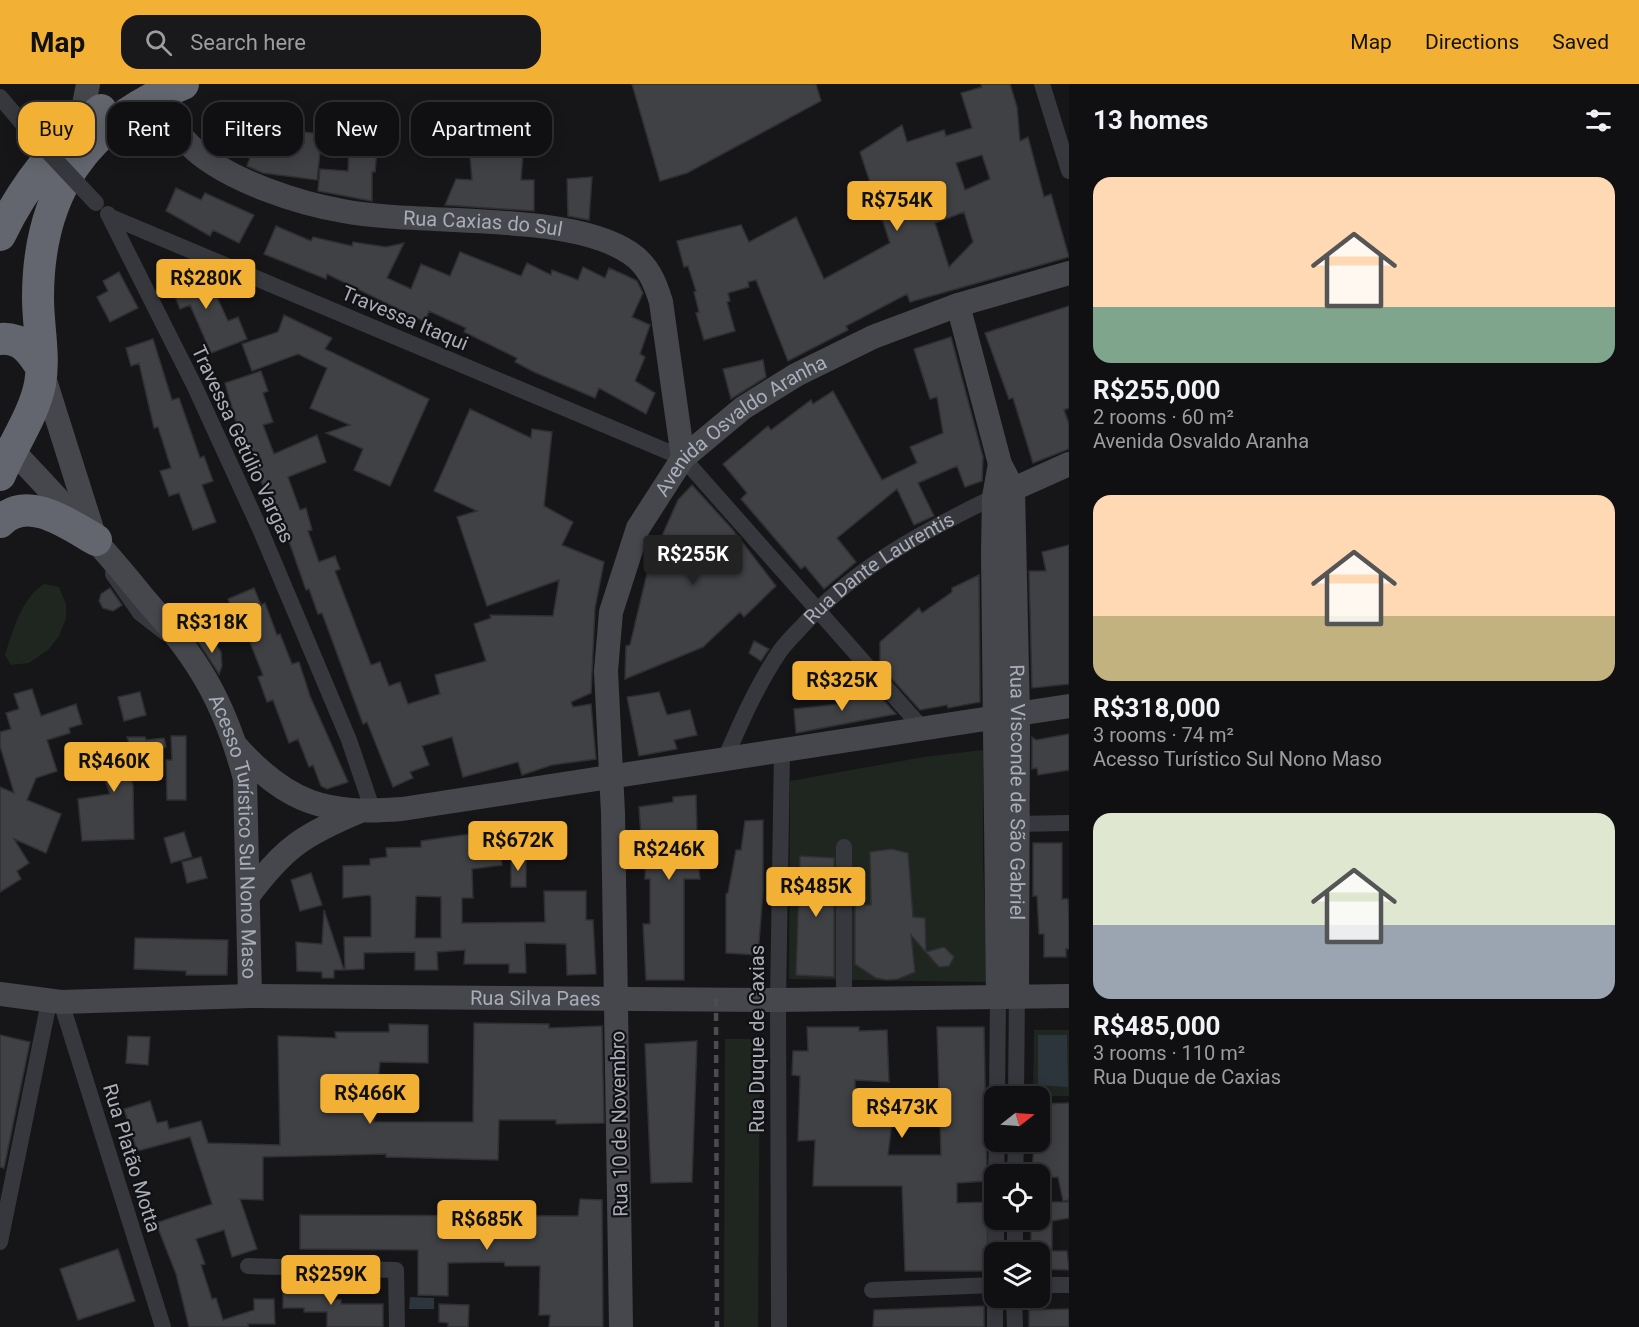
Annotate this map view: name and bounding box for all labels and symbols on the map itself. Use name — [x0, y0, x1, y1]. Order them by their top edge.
pin: R$754K — [848, 181, 946, 232]
street label: Rua Caxias do Sul — [403, 206, 564, 241]
pin: R$280K — [157, 259, 255, 310]
street label: Travessa Itaqui — [338, 281, 472, 355]
street label: Travessa Getúlio Vargas — [187, 341, 299, 547]
street label: Avenida Osvaldo Aranha — [650, 350, 831, 501]
street label: Rua Dante Laurentis — [799, 507, 958, 629]
pin: R$255K — [644, 535, 742, 586]
pin: R$318K — [163, 603, 261, 654]
pin: R$325K — [793, 661, 891, 712]
street label: Rua Visconde de São Gabriel — [1005, 664, 1030, 920]
street label: Acesso Turístico Sul Nono Maso — [204, 690, 262, 979]
pin: R$460K — [65, 742, 163, 793]
pin: R$672K — [469, 821, 567, 872]
pin: R$246K — [620, 830, 718, 881]
pin: R$485K — [767, 867, 865, 918]
street label: Rua Duque de Caxias — [745, 945, 769, 1133]
street label: Rua Silva Paes — [470, 986, 601, 1011]
street label: Rua 10 de Novembro — [605, 1031, 633, 1217]
pin: R$466K — [321, 1074, 419, 1125]
street label: Rua Platão Motta — [98, 1081, 166, 1235]
north arrow — [984, 1086, 1050, 1152]
pin: R$473K — [853, 1088, 951, 1139]
pin: R$685K — [438, 1200, 536, 1251]
pin: R$259K — [282, 1255, 380, 1306]

